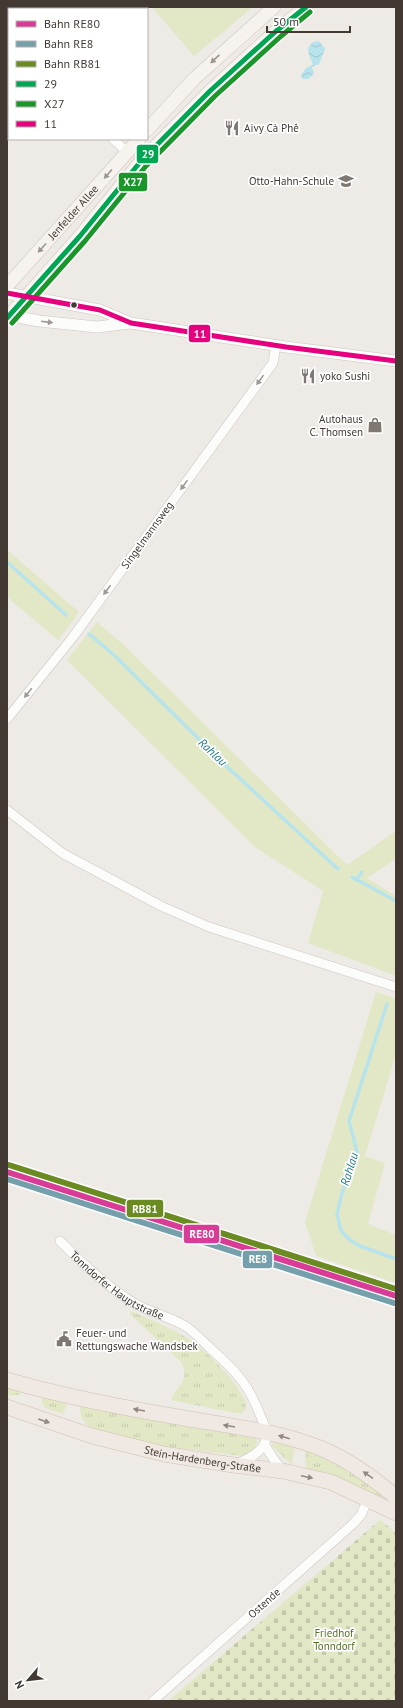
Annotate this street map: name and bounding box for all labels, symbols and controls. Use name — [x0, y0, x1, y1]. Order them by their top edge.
legend — [8, 8, 148, 140]
scale bar — [267, 8, 350, 34]
text: 50 m — [273, 14, 299, 29]
text: Bahn RE80 — [44, 16, 100, 31]
text: Bahn RE8 — [44, 36, 93, 51]
one-way arrow — [210, 55, 220, 64]
text: Bahn RB81 — [44, 56, 101, 71]
text: 29 — [44, 76, 57, 91]
text: X27 — [44, 96, 65, 111]
text: 11 — [44, 116, 57, 131]
restaurant icon: Aivy Cà Phê — [223, 119, 241, 137]
place label: Aivy Cà Phê — [244, 121, 299, 135]
line badge: 29 — [136, 144, 159, 164]
text: 29 — [142, 147, 154, 161]
one-way arrow — [103, 169, 113, 179]
line badge: X27 — [118, 172, 148, 192]
school or university icon: Otto-Hahn-Schule — [337, 172, 355, 190]
place label: Otto-Hahn-Schule — [249, 174, 334, 188]
text: X27 — [123, 175, 143, 189]
street label: Jenfelder Allee — [44, 182, 102, 243]
one-way arrow — [37, 243, 46, 254]
unlabelled marker — [69, 300, 79, 310]
one-way arrow — [41, 319, 53, 325]
line badge: 11 — [188, 324, 211, 343]
text: 11 — [194, 327, 206, 341]
restaurant icon: yoko Sushi — [299, 367, 317, 385]
place label: yoko Sushi — [320, 369, 370, 383]
one-way arrow — [256, 375, 264, 386]
place label: Autohaus C. Thomsen — [309, 412, 363, 439]
shop icon: Autohaus C. Thomsen — [366, 416, 384, 434]
one-way arrow — [179, 480, 188, 491]
street label: Singelmannsweg — [118, 498, 176, 571]
one-way arrow — [103, 585, 111, 596]
one-way arrow — [23, 688, 32, 699]
water label: Rahlau — [196, 735, 230, 769]
water label: Rahlau — [337, 1151, 361, 1187]
line badge: RB81 — [126, 1199, 164, 1218]
text: RB81 — [132, 1202, 158, 1216]
line badge: RE80 — [183, 1224, 220, 1244]
text: RE80 — [190, 1227, 214, 1241]
street label: Tonndorfer Hauptstraße — [67, 1248, 166, 1323]
line badge: RE8 — [242, 1250, 273, 1269]
text: RE8 — [249, 1252, 267, 1266]
place label: Feuer- und Rettungswache Wandsbek — [76, 1326, 199, 1353]
public building icon: Feuer- und Rettungswache Wandsbek — [55, 1330, 73, 1348]
one-way arrow — [133, 1407, 145, 1413]
one-way arrow — [38, 1418, 50, 1424]
one-way arrow — [223, 1423, 235, 1429]
one-way arrow — [278, 1434, 290, 1440]
street label: Stein-Hardenberg-Straße — [143, 1442, 262, 1475]
one-way arrow — [363, 1471, 373, 1479]
one-way arrow — [301, 1474, 313, 1480]
street label: Ostende — [245, 1585, 283, 1621]
park label: Friedhof Tonndorf — [313, 1626, 355, 1653]
north arrow — [8, 1660, 48, 1700]
text: N — [11, 1678, 27, 1691]

